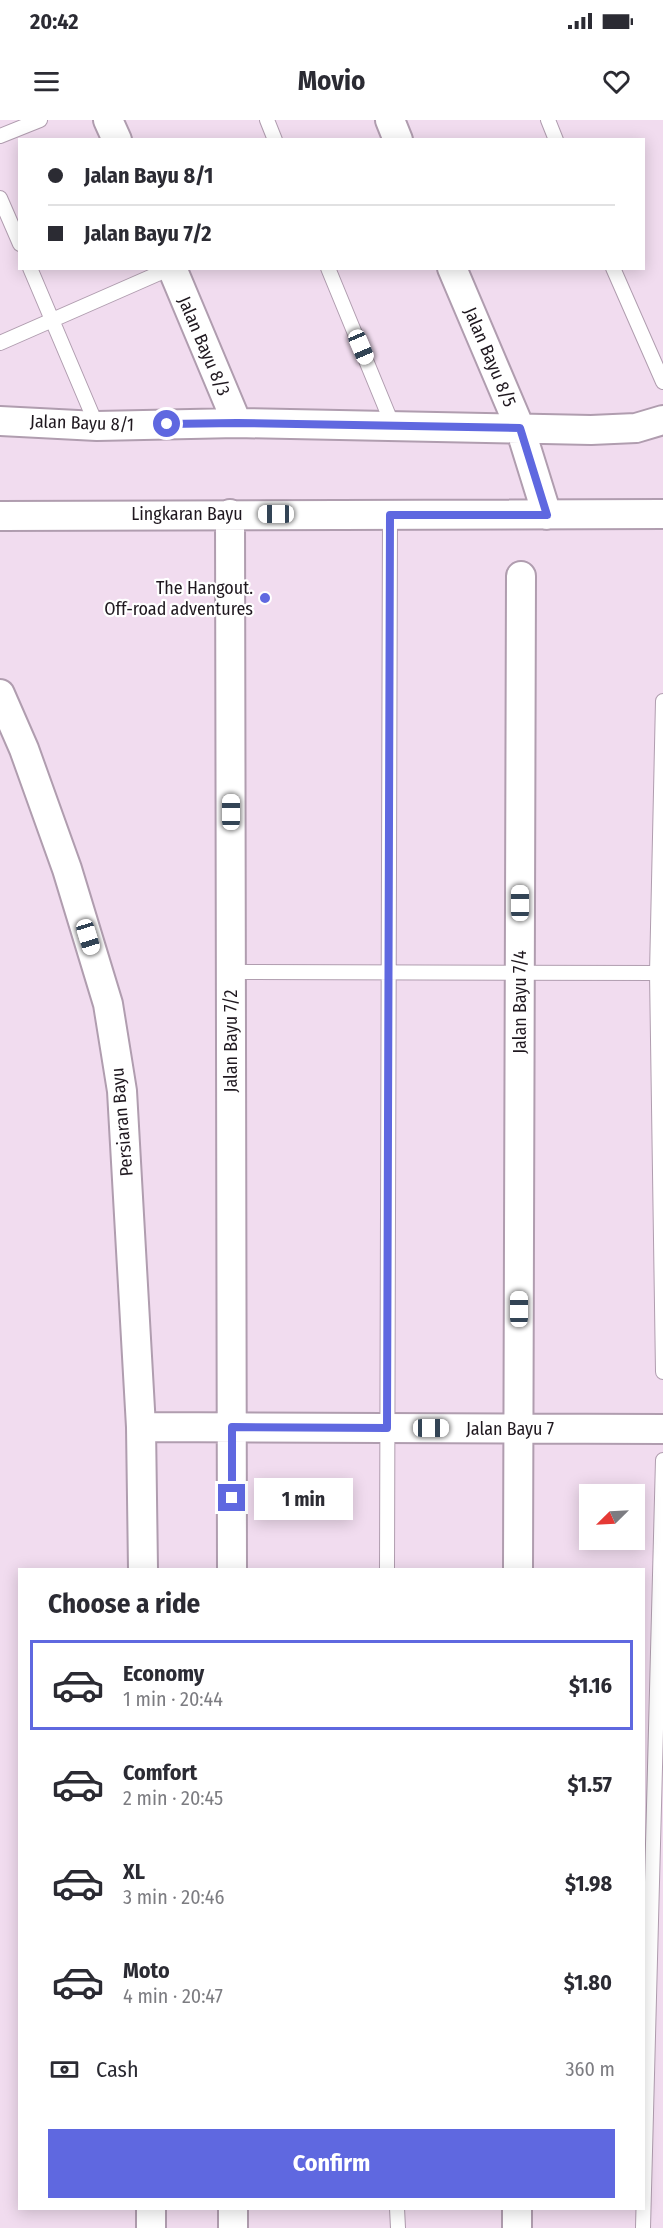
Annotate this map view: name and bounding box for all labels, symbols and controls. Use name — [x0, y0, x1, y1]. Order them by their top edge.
text: 20:42 — [30, 8, 78, 35]
icon: menu — [30, 65, 63, 98]
text: Movio — [298, 65, 365, 97]
icon: heart — [600, 65, 633, 98]
text: Jalan Bayu 8/1 — [84, 162, 213, 189]
text: Jalan Bayu 7/2 — [84, 220, 212, 247]
street label: Jalan Bayu 8/3 — [173, 293, 235, 399]
street label: Jalan Bayu 8/5 — [459, 304, 521, 410]
car — [346, 327, 376, 367]
street label: Jalan Bayu 8/1 — [30, 410, 134, 436]
route start — [153, 410, 180, 437]
street label: Lingkaran Bayu — [131, 503, 243, 525]
car — [258, 505, 294, 523]
place label: The Hangout. Off-road adventures — [104, 577, 253, 620]
marker: The Hangout. Off-road adventures — [258, 591, 272, 605]
car — [222, 794, 240, 830]
car — [511, 885, 529, 921]
car — [74, 917, 102, 957]
street label: Jalan Bayu 7/4 — [509, 950, 531, 1054]
street label: Jalan Bayu 7/2 — [220, 989, 242, 1093]
street label: Persiaran Bayu — [106, 1067, 138, 1177]
car — [510, 1291, 528, 1327]
street label: Jalan Bayu 7 — [466, 1418, 554, 1440]
car — [413, 1419, 449, 1437]
callout: 1 min — [253, 1477, 352, 1519]
route end — [218, 1484, 245, 1511]
north arrow — [579, 1484, 645, 1550]
map controls — [579, 1484, 645, 1550]
text: 1 min — [282, 1487, 325, 1511]
text: Choose a ride — [48, 1588, 200, 1620]
icon: car — [51, 1658, 105, 1712]
text: Economy — [123, 1660, 204, 1687]
text: $1.16 — [569, 1672, 612, 1699]
text: 1 min · 20:44 — [123, 1687, 223, 1711]
icon: car — [51, 1757, 105, 1811]
text: Comfort — [123, 1759, 197, 1786]
text: $1.57 — [568, 1771, 612, 1798]
text: 2 min · 20:45 — [123, 1786, 223, 1810]
icon: car — [51, 1856, 105, 1910]
text: XL — [123, 1858, 145, 1885]
text: $1.98 — [565, 1870, 612, 1897]
text: 3 min · 20:46 — [123, 1885, 224, 1909]
icon: car — [51, 1955, 105, 2009]
text: Moto — [123, 1957, 170, 1984]
text: $1.80 — [564, 1969, 612, 1996]
text: 4 min · 20:47 — [123, 1984, 223, 2008]
icon: cash — [48, 2053, 81, 2086]
text: Cash — [96, 2056, 139, 2083]
text: 360 m — [566, 2057, 615, 2081]
button: Confirm — [48, 2129, 615, 2198]

